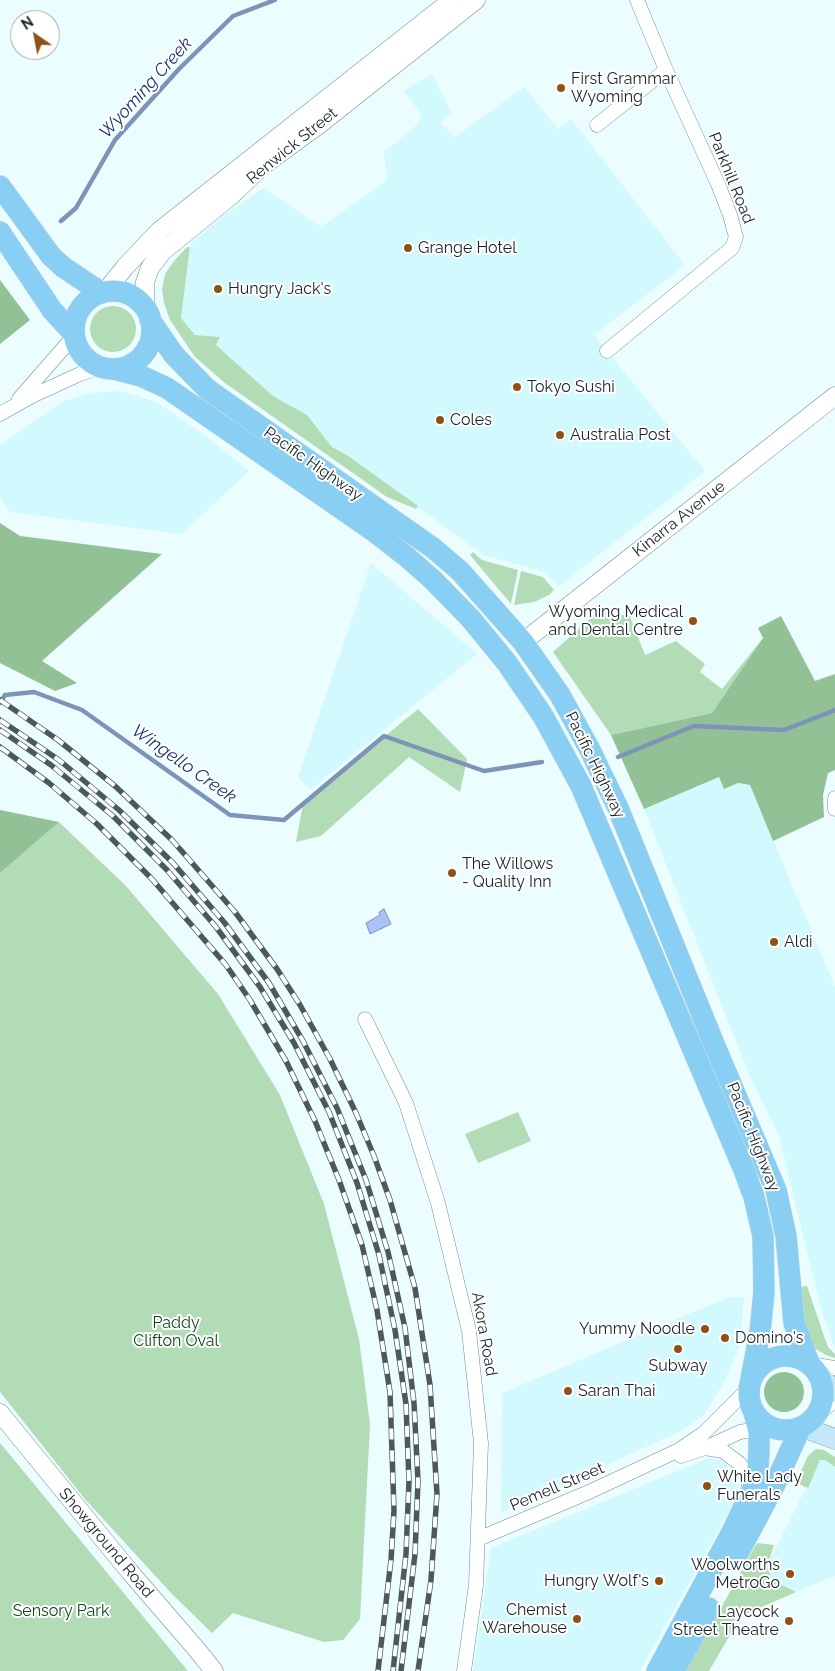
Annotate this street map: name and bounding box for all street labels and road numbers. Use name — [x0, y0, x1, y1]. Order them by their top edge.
street label: Renwick Street — [243, 104, 341, 188]
street label: Parkhill Road — [704, 130, 758, 226]
street label: Pacific Highway — [260, 423, 366, 505]
street label: Kinarra Avenue — [629, 477, 729, 561]
street label: Pacific Highway — [561, 709, 629, 821]
street label: Pacific Highway — [722, 1080, 784, 1194]
street label: Akora Road — [467, 1290, 501, 1378]
street label: Pemell Street — [507, 1459, 607, 1515]
street label: Showground Road — [55, 1484, 157, 1602]

